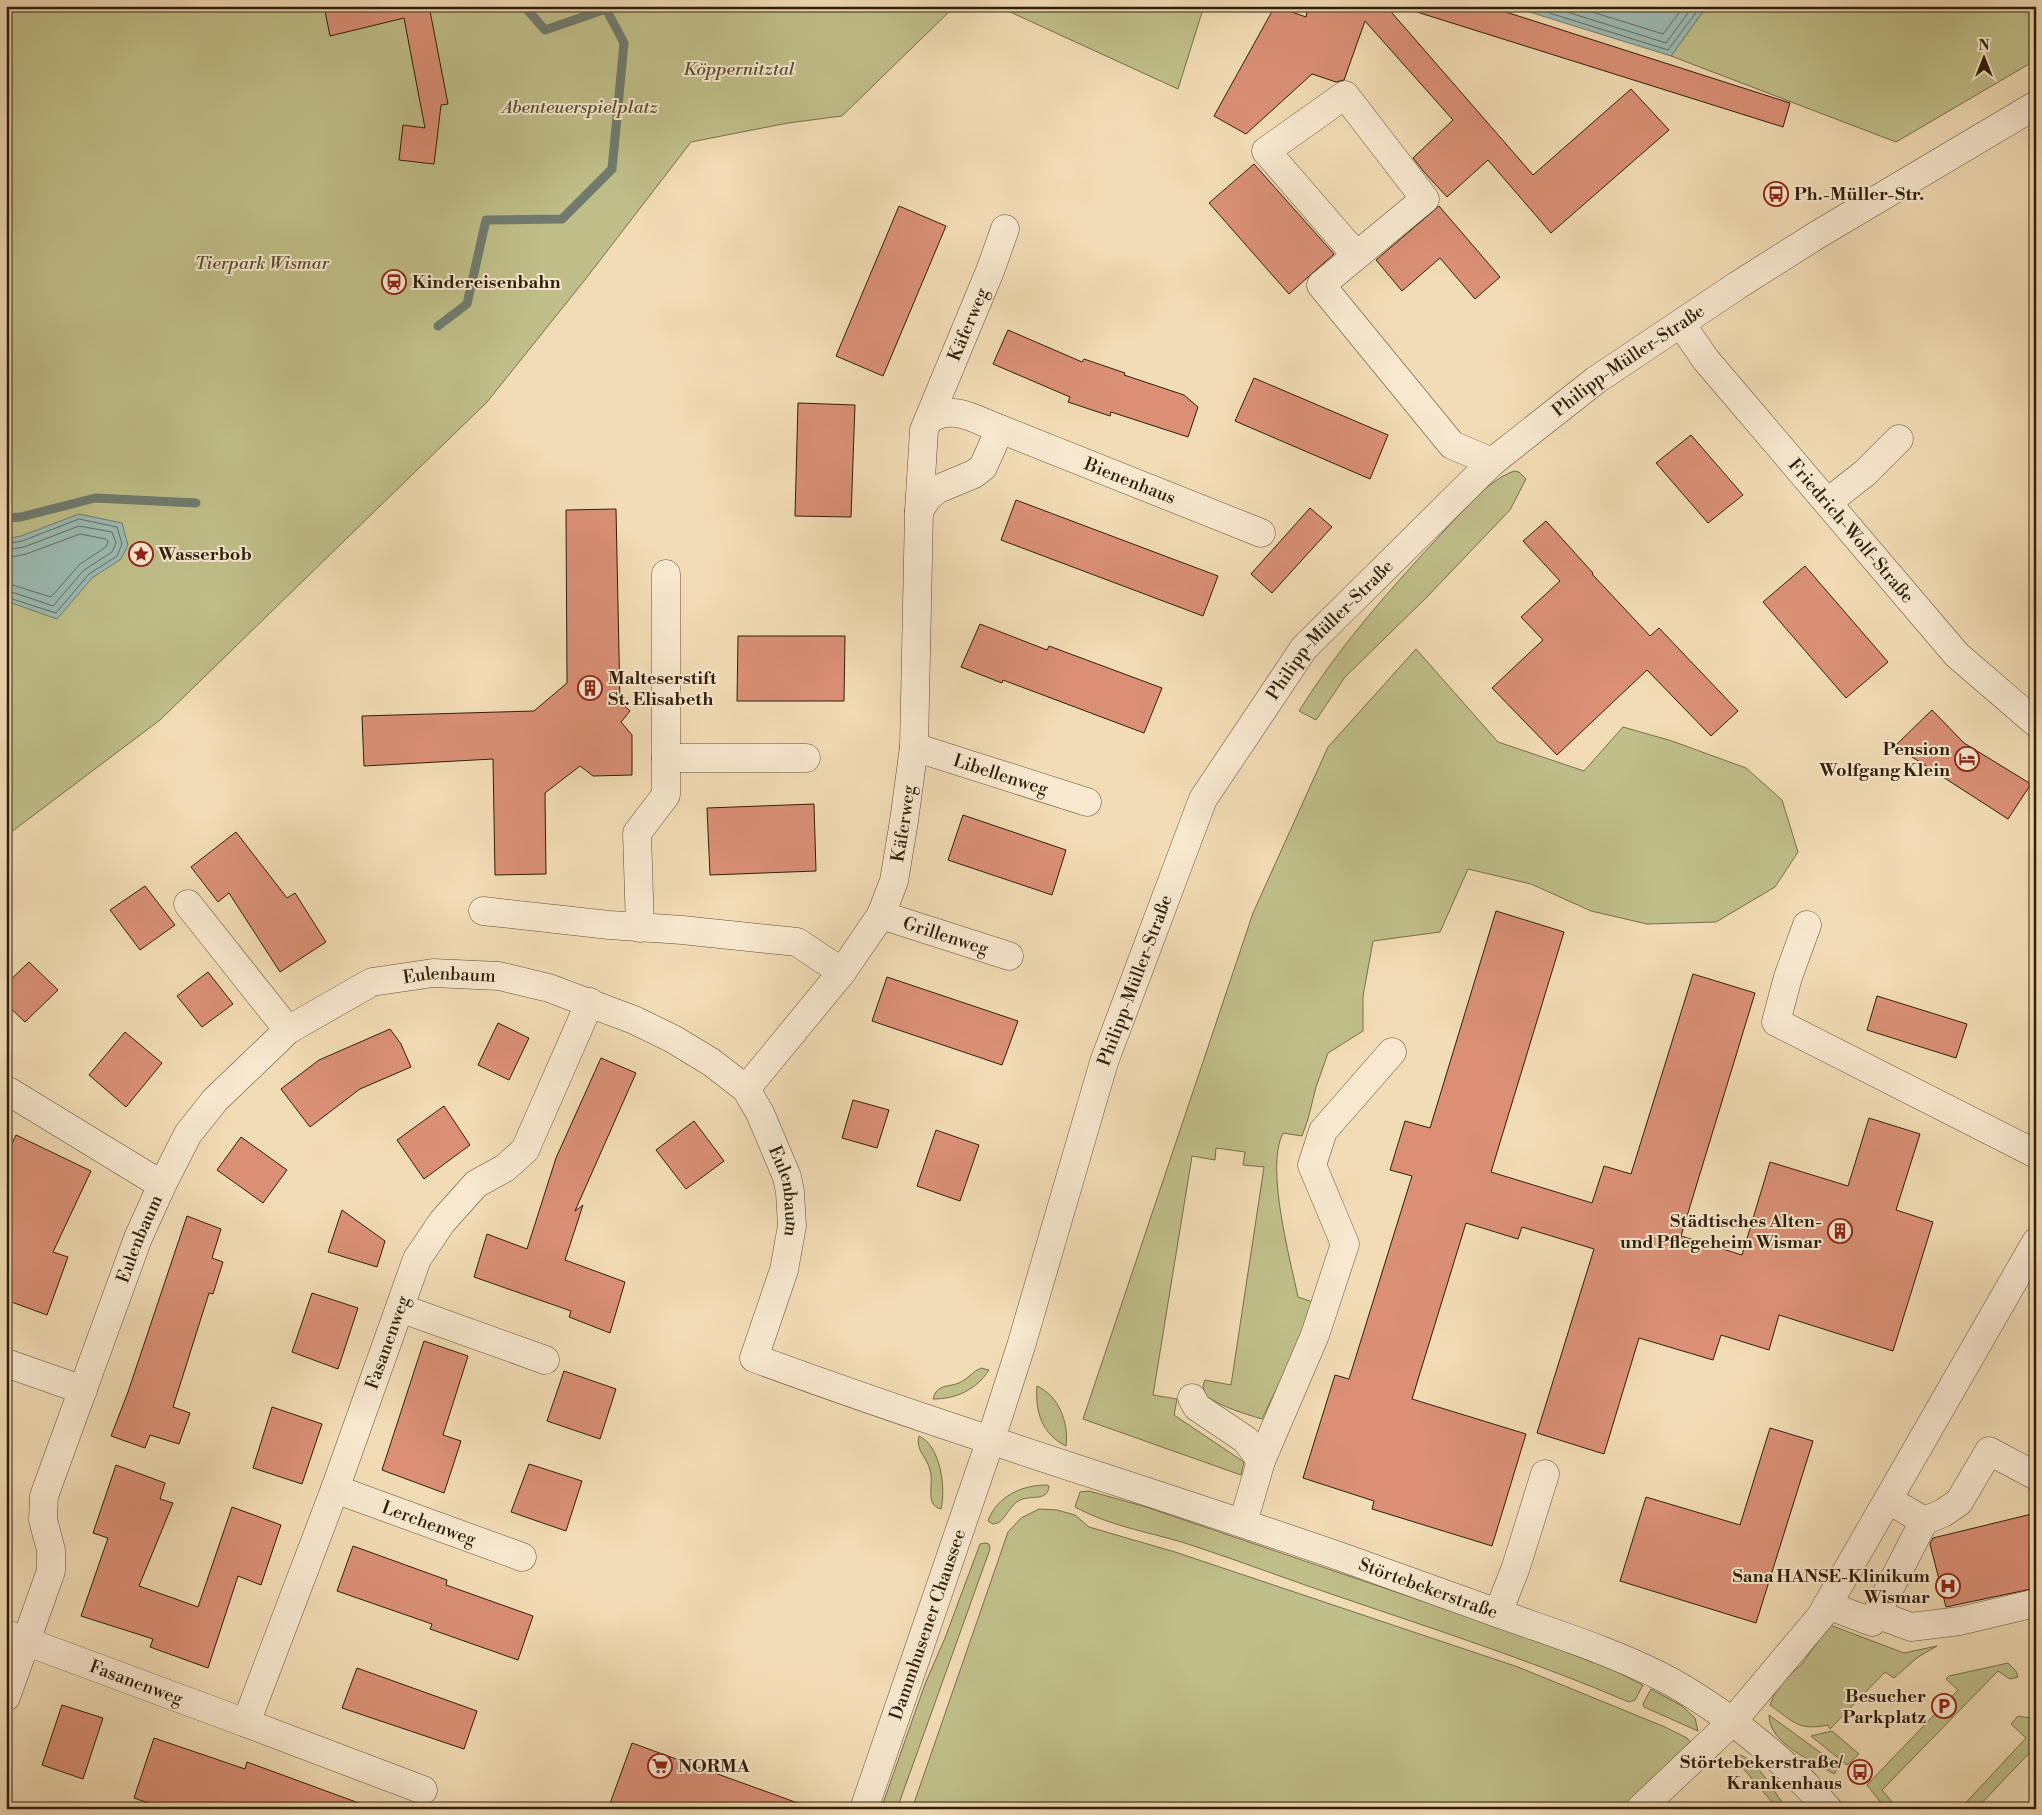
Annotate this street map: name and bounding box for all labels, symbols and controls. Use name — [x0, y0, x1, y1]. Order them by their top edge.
north arrow — [1960, 32, 2010, 82]
text: N — [1978, 37, 1990, 55]
park label: Köppernitztal — [683, 58, 795, 81]
park label: Abenteuerspielplatz — [500, 96, 658, 119]
bus stop icon: Ph.-Müller-Str. — [1763, 181, 1789, 207]
place label: Ph.-Müller-Str. — [1794, 183, 1924, 206]
park label: Tierpark Wismar — [195, 252, 330, 275]
station icon: Kindereisenbahn — [381, 269, 407, 295]
place label: Kindereisenbahn — [412, 271, 561, 294]
street label: Käferweg — [943, 284, 994, 365]
street label: Philipp-Müller-Straße — [1548, 300, 1709, 422]
street label: Bienenhaus — [1080, 452, 1179, 510]
street label: Friedrich-Wolf-Straße — [1783, 454, 1919, 608]
place icon: Wasserbob — [128, 541, 154, 567]
place label: Wasserbob — [157, 543, 252, 566]
street label: Philipp-Müller-Straße — [1261, 555, 1399, 705]
place label: Malteserstift St. Elisabeth — [608, 667, 717, 711]
building icon: Malteserstift St. Elisabeth — [577, 675, 603, 701]
place label: Pension Wolfgang Klein — [1818, 738, 1950, 782]
hotel icon: Pension Wolfgang Klein — [1954, 746, 1980, 772]
street label: Libellenweg — [950, 749, 1052, 801]
street label: Käferweg — [886, 783, 921, 864]
street label: Philipp-Müller-Straße — [1093, 892, 1178, 1069]
street label: Grillenweg — [900, 912, 992, 961]
street label: Eulenbaum — [401, 962, 496, 989]
street label: Eulenbaum — [763, 1142, 804, 1239]
street label: Eulenbaum — [112, 1191, 168, 1286]
place label: Städtisches Alten- und Pflegeheim Wismar — [1620, 1210, 1822, 1254]
building icon: Städtisches Alten- und Pflegeheim Wismar — [1827, 1218, 1853, 1244]
street label: Fasanenweg — [360, 1292, 415, 1393]
street label: Lerchenweg — [378, 1496, 480, 1552]
street label: Dammhusener Chaussee — [884, 1526, 971, 1723]
street label: Störtebekerstraße — [1356, 1553, 1501, 1624]
place label: Sana HANSE-Klinikum Wismar — [1733, 1565, 1931, 1609]
hospital icon: Sana HANSE-Klinikum Wismar — [1935, 1573, 1961, 1599]
street label: Fasanenweg — [86, 1655, 187, 1711]
place label: Besucher Parkplatz — [1843, 1685, 1926, 1729]
parking icon: Besucher Parkplatz — [1931, 1693, 1957, 1719]
place label: Störtebekerstraße/ Krankenhaus — [1680, 1751, 1844, 1795]
supermarket icon: NORMA — [647, 1753, 673, 1779]
place label: NORMA — [678, 1755, 751, 1778]
bus stop icon: Störtebekerstraße/ Krankenhaus — [1847, 1759, 1873, 1785]

